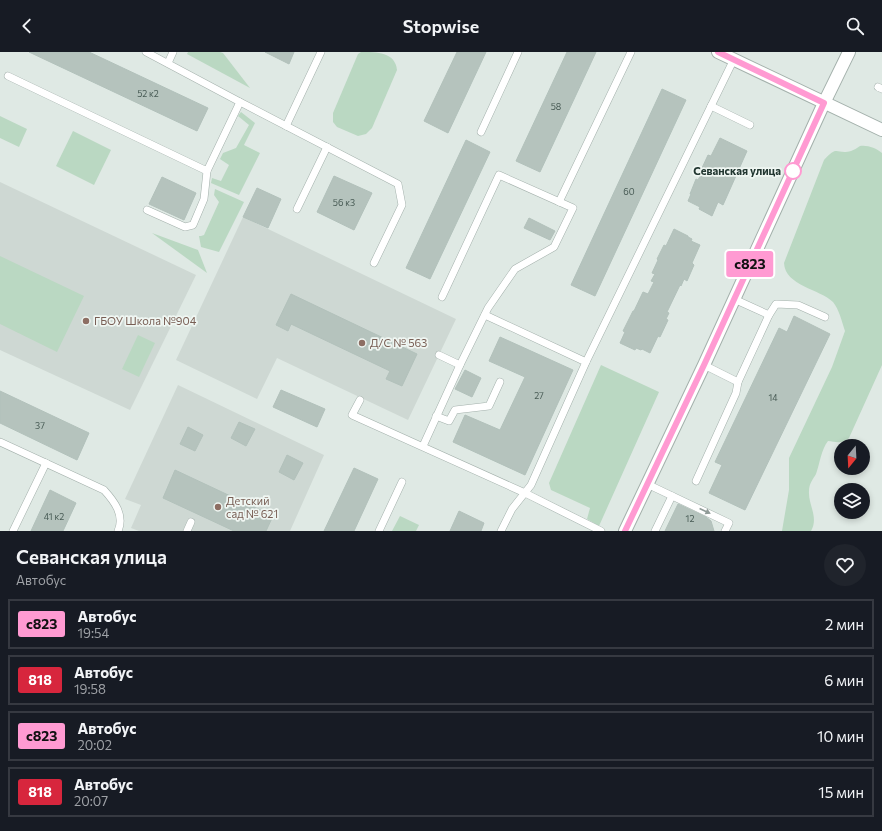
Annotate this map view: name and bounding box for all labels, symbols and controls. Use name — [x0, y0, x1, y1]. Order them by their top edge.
icon: back — [16, 15, 38, 37]
text: Stopwise — [403, 15, 479, 37]
icon: search — [844, 15, 866, 37]
house number: 52 к2 — [137, 88, 159, 99]
house number: 58 — [551, 101, 561, 112]
marker: Севанская улица — [784, 162, 802, 180]
place label: Севанская улица — [693, 164, 781, 177]
house number: 60 — [623, 186, 635, 197]
house number: 56 к3 — [333, 197, 355, 208]
line badge: с823 — [722, 251, 778, 277]
text: с823 — [734, 255, 766, 272]
place label: ГБОУ Школа №904 — [94, 314, 197, 327]
marker: ГБОУ Школа №904 — [81, 316, 91, 326]
place label: Д/C № 563 — [370, 336, 427, 349]
marker: Д/C № 563 — [357, 338, 367, 348]
house number: 27 — [534, 390, 544, 401]
house number: 14 — [768, 392, 778, 403]
house number: 37 — [35, 420, 45, 431]
north arrow — [834, 439, 870, 475]
map controls — [834, 439, 870, 519]
button: layers — [834, 483, 870, 519]
place label: Детский сад № 621 — [226, 494, 278, 520]
marker: Детский сад № 621 — [213, 502, 223, 512]
one-way arrow — [699, 508, 710, 514]
house number: 41 к2 — [44, 511, 64, 522]
house number: 12 — [686, 513, 694, 524]
button: heart — [824, 544, 866, 586]
text: Севанская улица — [16, 545, 167, 568]
text: Автобус — [16, 572, 66, 588]
text: Автобус — [77, 607, 137, 625]
text: с823 — [26, 615, 57, 632]
text: 2 мин — [825, 615, 864, 633]
text: 19:54 — [77, 625, 109, 641]
text: Автобус — [74, 663, 133, 681]
text: 818 — [28, 671, 52, 688]
text: 6 мин — [824, 671, 864, 689]
text: 19:58 — [74, 681, 106, 697]
text: Автобус — [77, 719, 137, 737]
text: с823 — [26, 727, 57, 744]
text: 10 мин — [817, 727, 864, 745]
text: 20:02 — [77, 737, 112, 753]
text: Автобус — [74, 775, 133, 793]
text: 818 — [28, 783, 52, 800]
text: 15 мин — [818, 783, 864, 801]
text: 20:07 — [74, 793, 108, 809]

